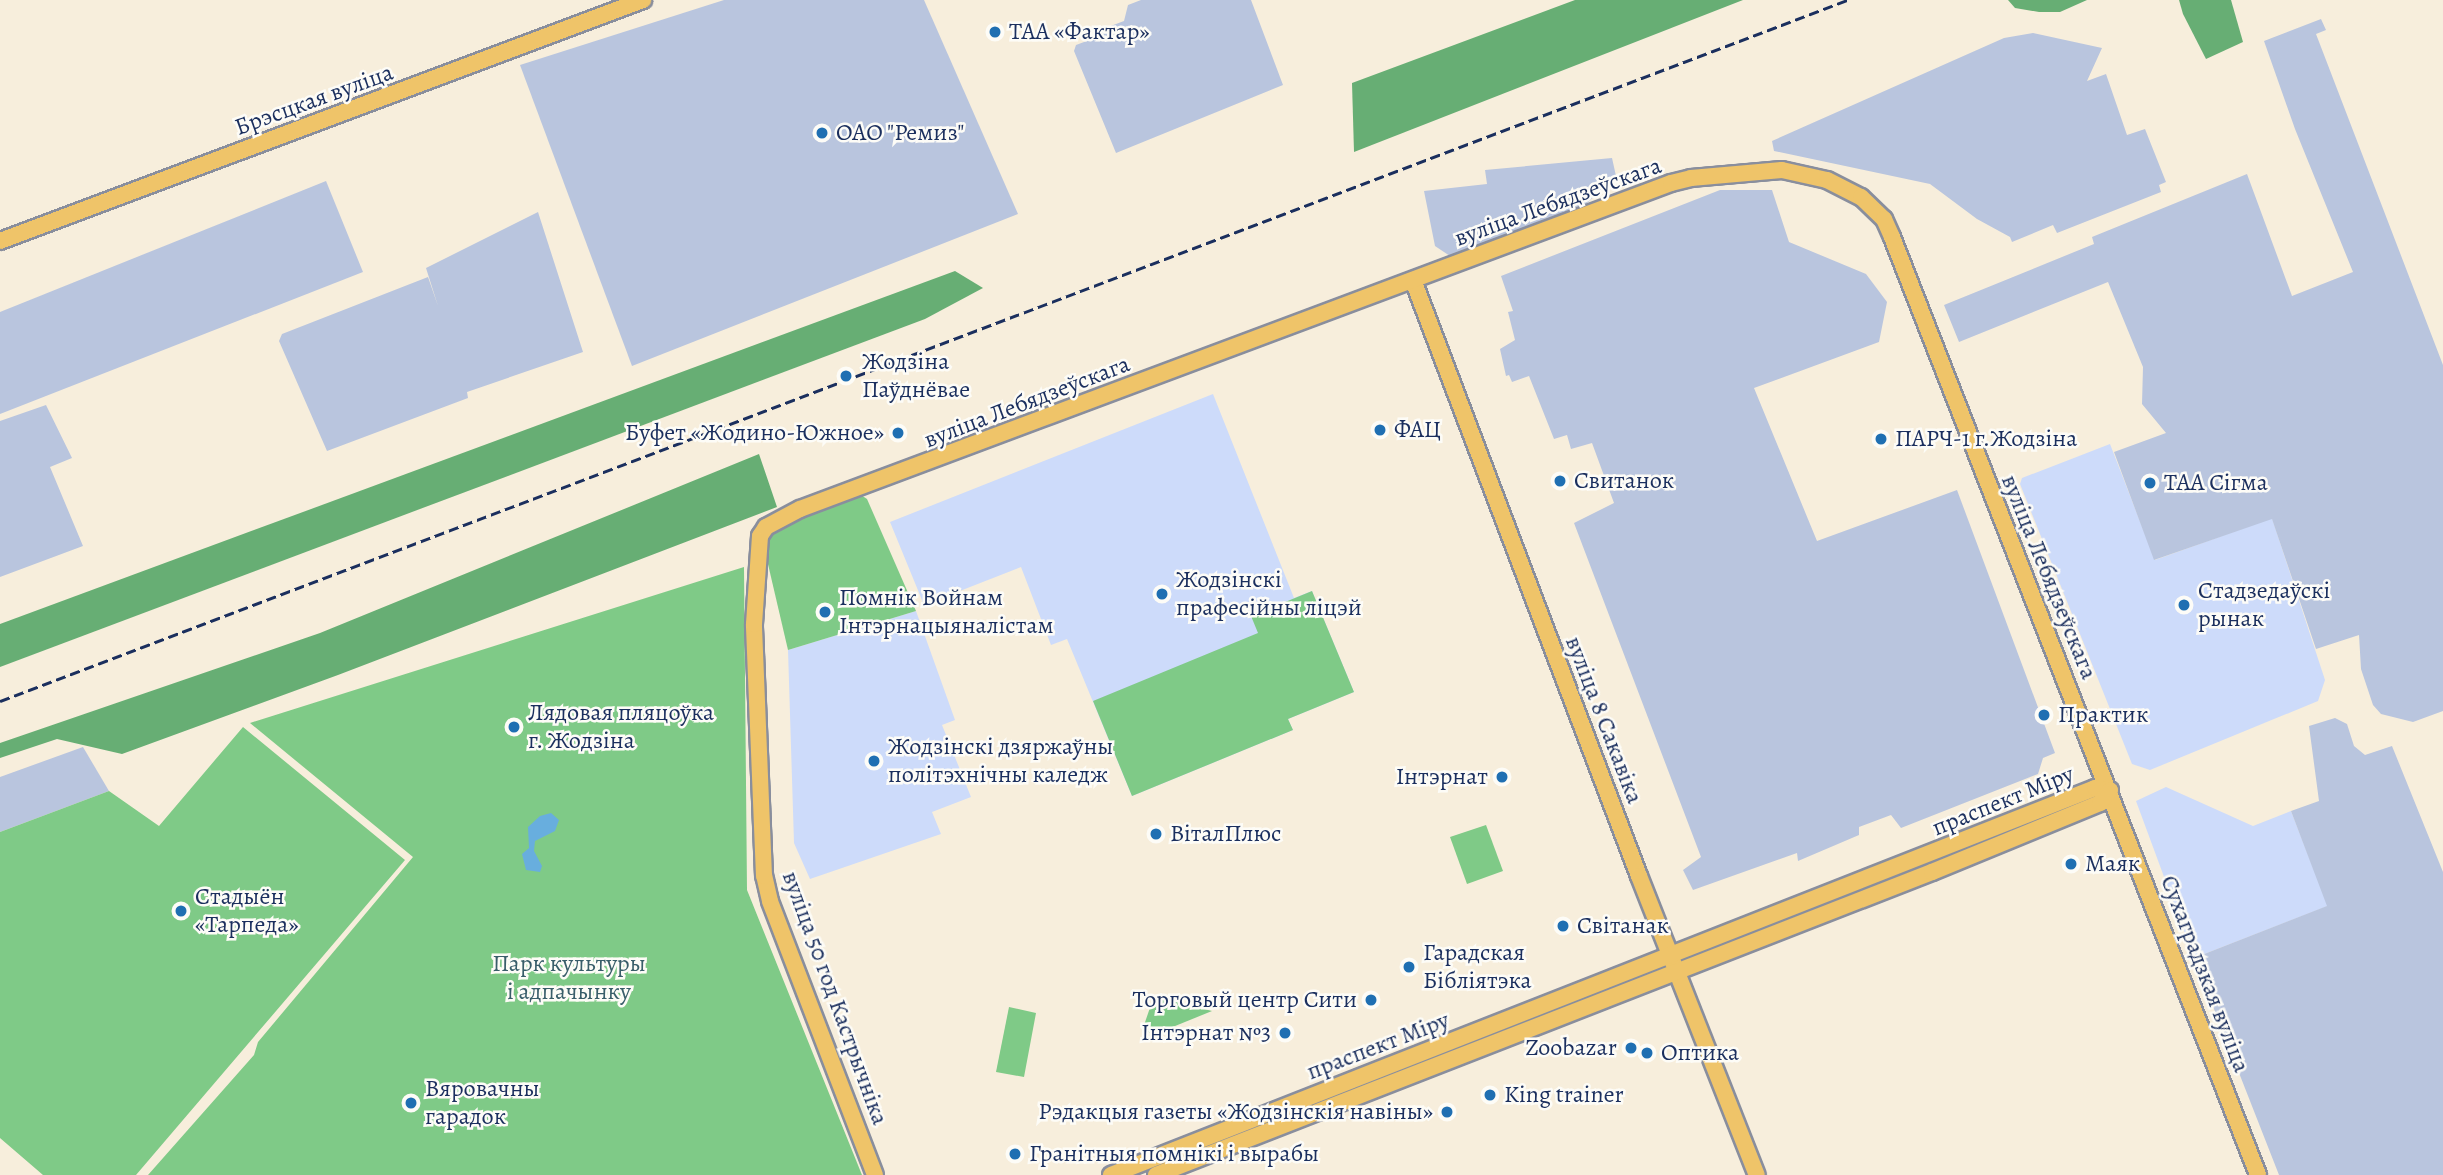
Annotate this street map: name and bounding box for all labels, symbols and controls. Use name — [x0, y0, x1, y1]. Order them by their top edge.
place label: ТАА «Фактар» — [1009, 18, 1150, 46]
marker: ТАА «Фактар» — [987, 24, 1003, 40]
street label: Брэсцкая вуліца — [231, 58, 397, 142]
place label: ОАО "Ремиз" — [836, 119, 965, 147]
marker: ОАО "Ремиз" — [814, 125, 830, 141]
street label: вуліца Лебядзеўскага — [1451, 151, 1665, 253]
place label: Жодзіна Паўднёвае — [862, 348, 970, 404]
street label: вуліца Лебядзеўскага — [920, 350, 1134, 454]
marker: Жодзіна Паўднёвае — [836, 366, 856, 386]
place label: ФАЦ — [1394, 416, 1441, 444]
place label: Буфет «Жодино-Южное» — [625, 419, 884, 447]
marker: ФАЦ — [1372, 422, 1388, 438]
marker: Буфет «Жодино-Южное» — [890, 425, 906, 441]
place label: ПАРЧ-1 г.Жодзіна — [1895, 425, 2077, 453]
marker: ПАРЧ-1 г.Жодзіна — [1873, 431, 1889, 447]
place label: Свитанок — [1574, 467, 1674, 495]
place label: ТАА Сігма — [2164, 469, 2268, 497]
street label: вуліца Лебядзеўскага — [1995, 471, 2103, 683]
marker: Свитанок — [1552, 473, 1568, 489]
marker: ТАА Сігма — [2142, 475, 2158, 491]
place label: Жодзінскі прафесійны ліцэй — [1176, 566, 1362, 622]
place label: Стадзедаўскі рынак — [2198, 577, 2330, 633]
place label: Помнік Войнам Інтэрнацыяналістам — [839, 584, 1054, 640]
marker: Жодзінскі прафесійны ліцэй — [1154, 586, 1170, 602]
marker: Стадзедаўскі рынак — [2176, 597, 2192, 613]
marker: Помнік Войнам Інтэрнацыяналістам — [817, 604, 833, 620]
street label: вуліца 8 Сакавіка — [1559, 632, 1649, 808]
place label: Лядовая пляцоўка г. Жодзіна — [528, 699, 714, 755]
place label: Практик — [2058, 701, 2148, 729]
marker: Практик — [2036, 707, 2052, 723]
marker: Лядовая пляцоўка г. Жодзіна — [506, 719, 522, 735]
place label: Жодзінскі дзяржаўны політэхнічны каледж — [888, 733, 1113, 789]
marker: Жодзінскі дзяржаўны політэхнічны каледж — [866, 753, 882, 769]
street label: праспект Міру — [1928, 760, 2078, 842]
place label: Інтэрнат — [1396, 763, 1488, 791]
marker: Інтэрнат — [1494, 769, 1510, 785]
place label: ВіталПлюс — [1170, 820, 1281, 848]
marker: ВіталПлюс — [1148, 826, 1164, 842]
place label: Маяк — [2085, 850, 2140, 878]
marker: Маяк — [2063, 856, 2079, 872]
street label: вуліца 50 год Кастрычніка — [776, 867, 894, 1129]
street label: Сухаградзкая вуліца — [2154, 871, 2256, 1077]
place label: Стадыён «Тарпеда» — [195, 883, 299, 939]
marker: Стадыён «Тарпеда» — [173, 903, 189, 919]
place label: Світанак — [1577, 912, 1669, 940]
marker: Світанак — [1555, 918, 1571, 934]
place label: Гарадская Бібліятэка — [1423, 939, 1532, 995]
park label: Парк культуры і адпачынку — [492, 950, 646, 1006]
marker: Гарадская Бібліятэка — [1401, 959, 1417, 975]
place label: Торговый центр Сити — [1133, 986, 1357, 1014]
marker: Торговый центр Сити — [1363, 992, 1379, 1008]
street label: праспект Міру — [1303, 1006, 1453, 1086]
place label: Інтэрнат №3 — [1141, 1019, 1271, 1047]
marker: Інтэрнат №3 — [1277, 1025, 1293, 1041]
place label: Zoobazar — [1525, 1034, 1617, 1062]
place label: Оптика — [1661, 1039, 1739, 1067]
marker: Zoobazar — [1623, 1040, 1639, 1056]
marker: Оптика — [1639, 1045, 1655, 1061]
place label: Вяровачны гарадок — [425, 1075, 540, 1131]
place label: King trainer — [1504, 1081, 1624, 1109]
marker: King trainer — [1482, 1087, 1498, 1103]
marker: Вяровачны гарадок — [403, 1095, 419, 1111]
place label: Рэдакцыя газеты «Жодзінскія навіны» — [1038, 1098, 1433, 1126]
marker: Рэдакцыя газеты «Жодзінскія навіны» — [1439, 1104, 1455, 1120]
place label: Гранітныя помнікі і вырабы — [1029, 1140, 1319, 1168]
marker: Гранітныя помнікі і вырабы — [1007, 1146, 1023, 1162]

